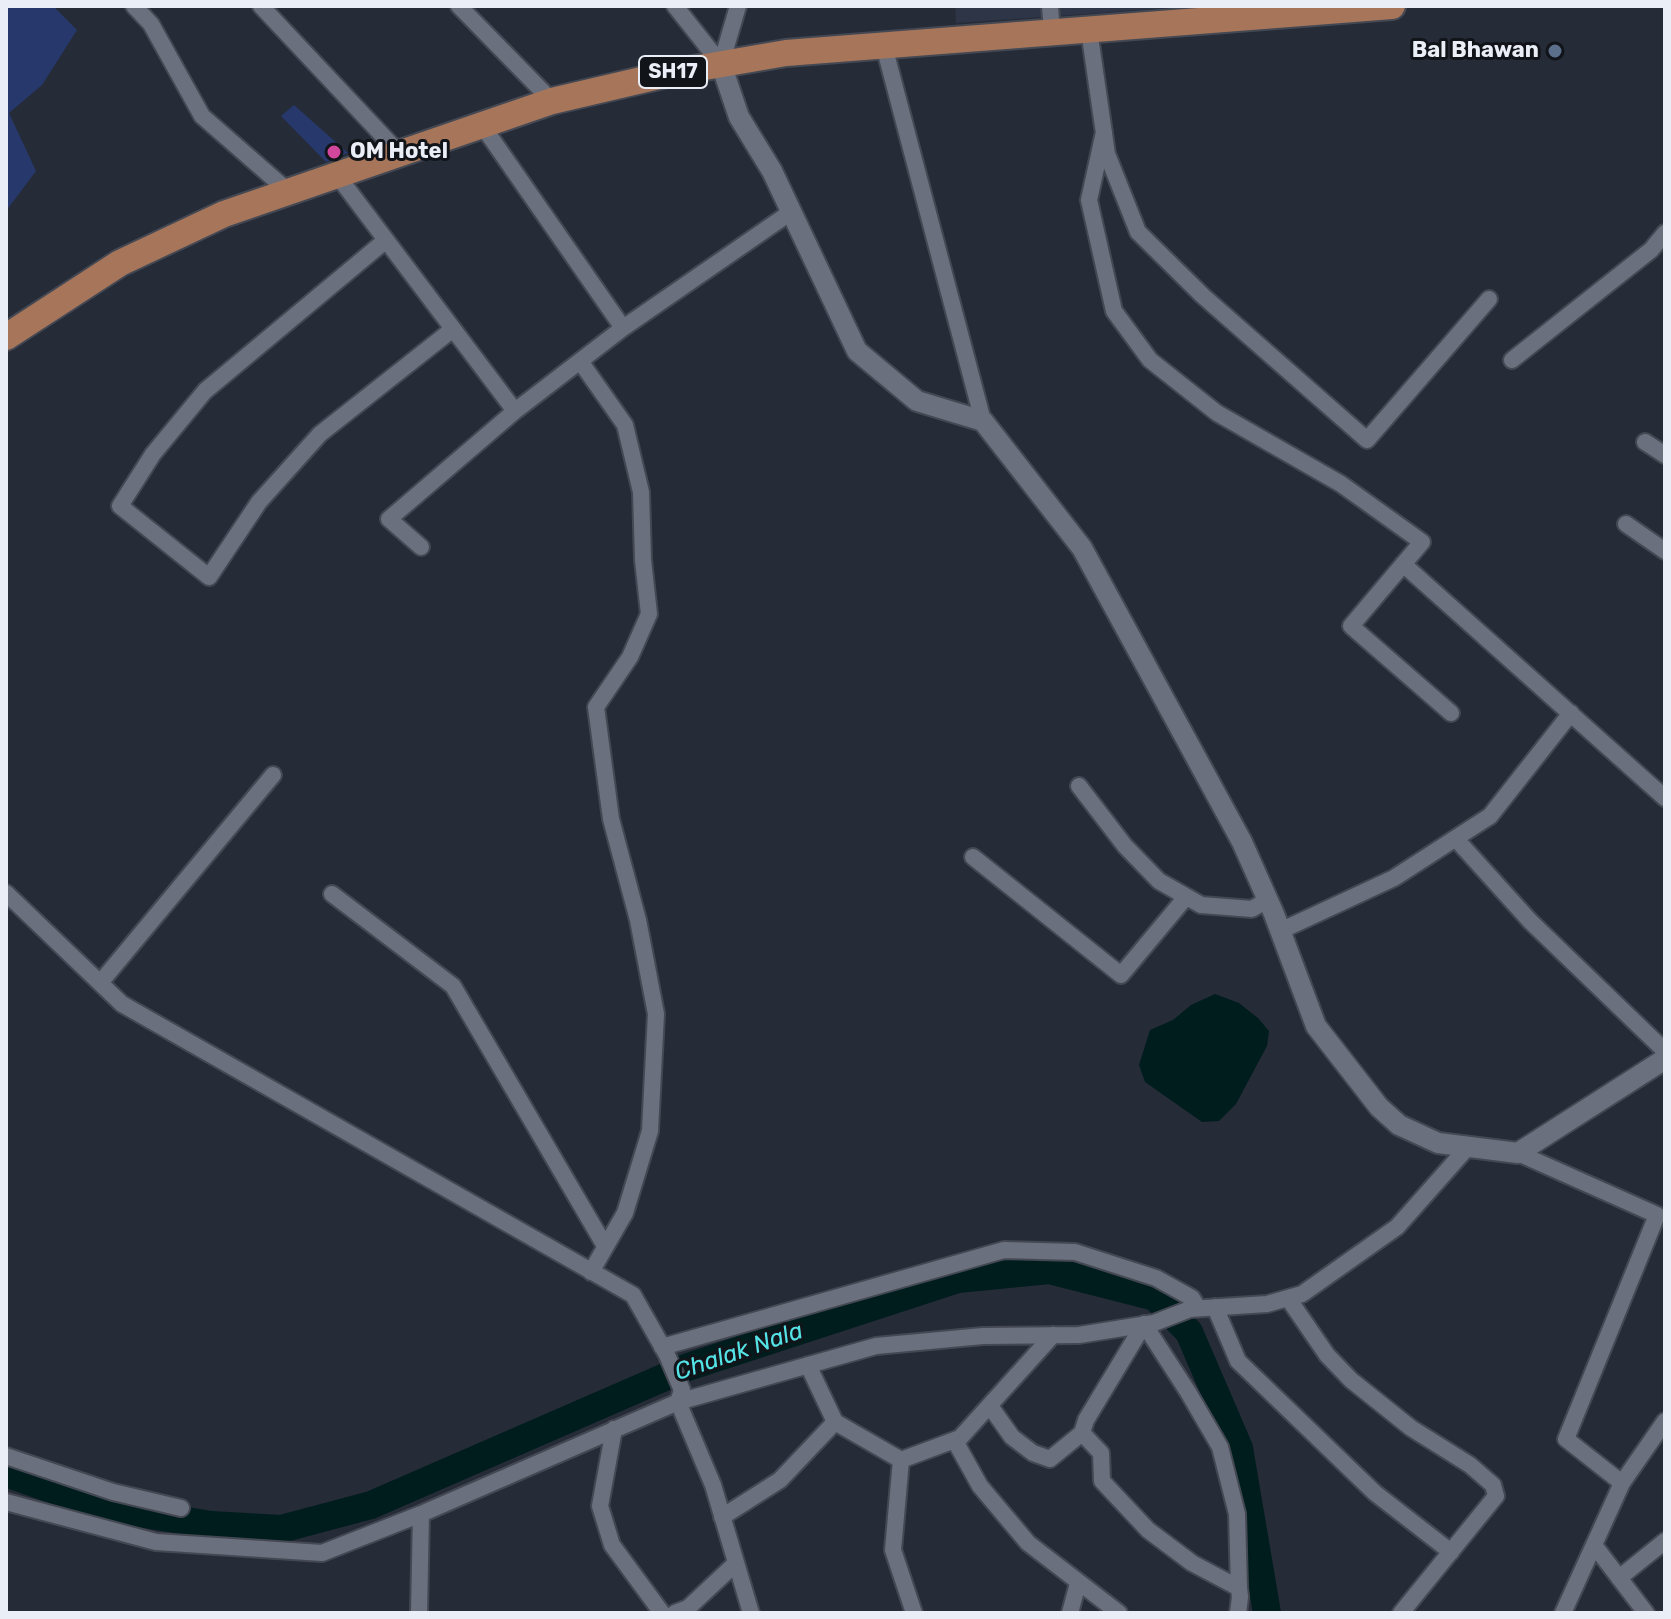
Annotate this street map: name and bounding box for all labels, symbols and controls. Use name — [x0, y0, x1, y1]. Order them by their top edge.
place label: Bal Bhawan — [1412, 38, 1539, 64]
marker: Bal Bhawan — [1546, 42, 1564, 60]
road number: SH17 — [639, 56, 707, 88]
place label: OM Hotel — [350, 139, 448, 165]
marker: OM Hotel — [325, 143, 343, 161]
water label: Chalak Nala — [671, 1317, 807, 1387]

